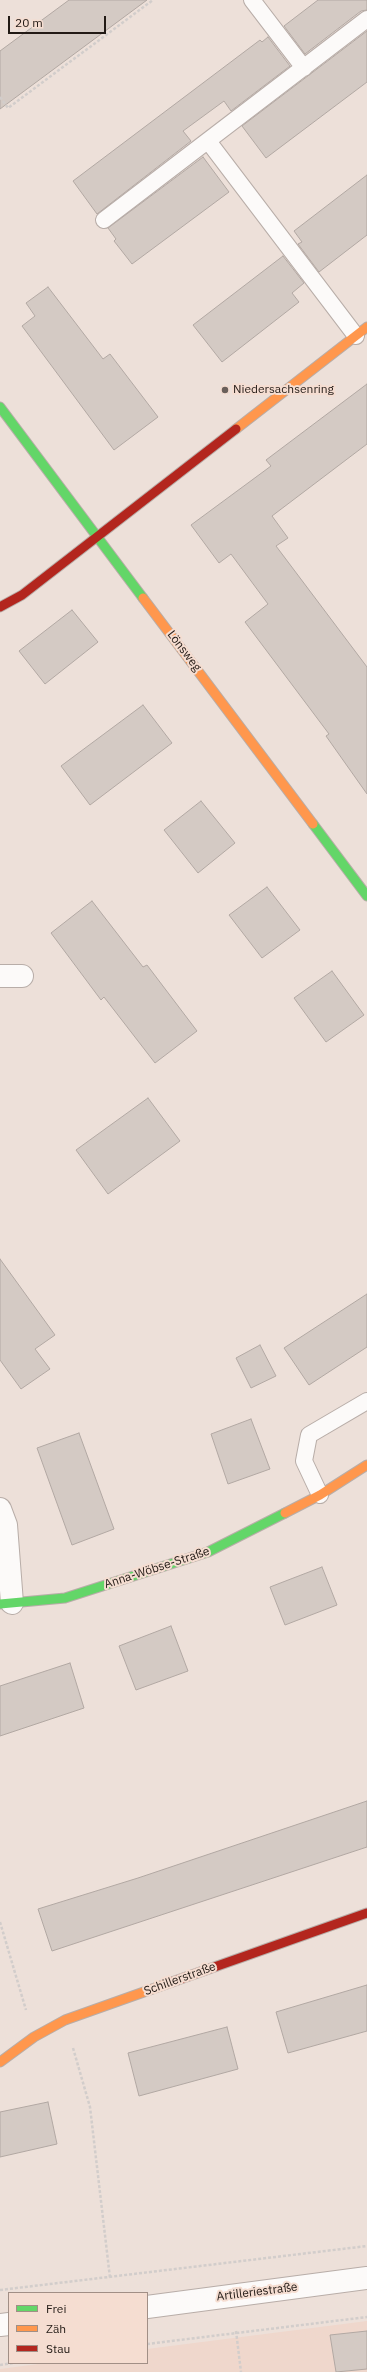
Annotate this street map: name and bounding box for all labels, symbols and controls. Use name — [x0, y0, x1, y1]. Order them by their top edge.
scale bar — [10, 8, 108, 34]
text: 20 m — [15, 15, 43, 30]
place label: Niedersachsenring — [233, 383, 334, 397]
marker: Niedersachsenring — [220, 385, 230, 395]
street label: Lönsweg — [164, 628, 204, 674]
street label: Anna-Wöbse-Straße — [103, 1544, 211, 1592]
street label: Schillerstraße — [142, 1959, 218, 1999]
street label: Artilleriestraße — [216, 2280, 298, 2304]
legend — [8, 2292, 148, 2364]
text: Frei — [46, 2301, 66, 2316]
text: Zäh — [46, 2321, 66, 2336]
text: Stau — [46, 2341, 70, 2356]

